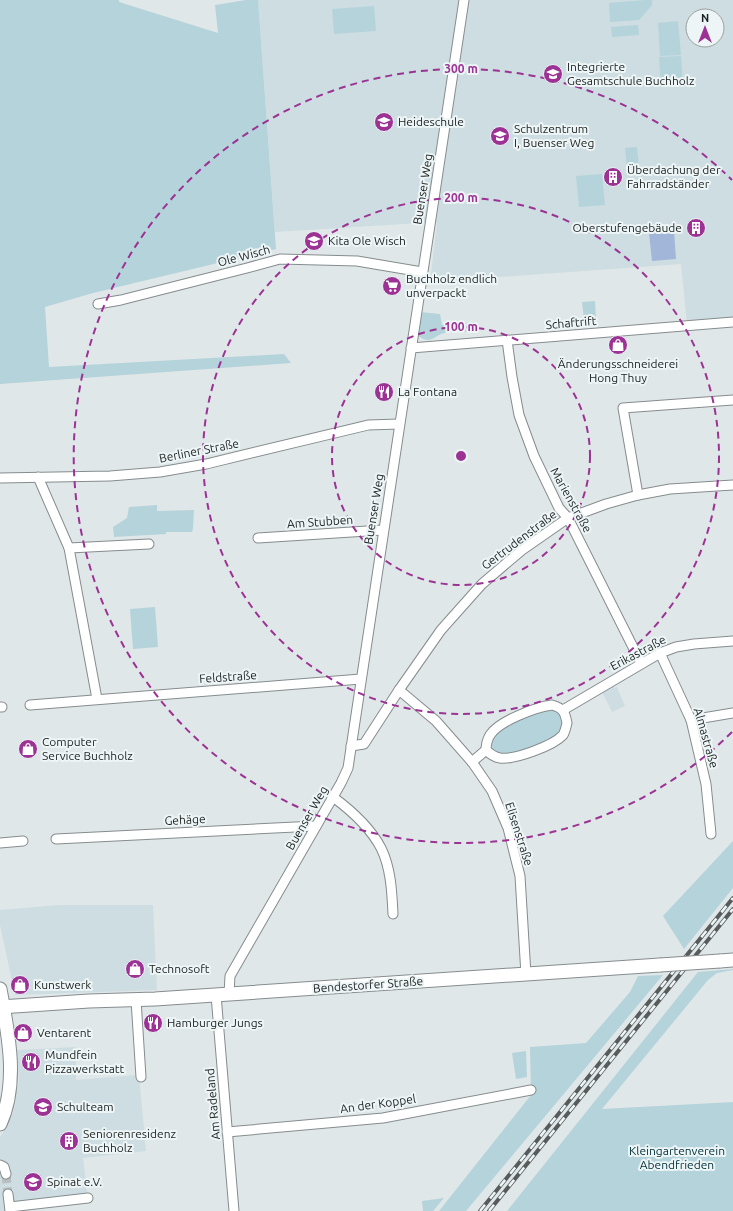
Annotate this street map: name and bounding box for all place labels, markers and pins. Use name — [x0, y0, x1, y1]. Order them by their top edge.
place label: Integrierte Gesamtschule Buchholz — [567, 60, 695, 87]
school or university icon: Integrierte Gesamtschule Buchholz — [542, 63, 564, 85]
school or university icon: Heideschule — [373, 111, 395, 133]
place label: Heideschule — [398, 115, 464, 128]
place label: Schulzentrum I, Buenser Weg — [514, 122, 594, 149]
school or university icon: Schulzentrum I, Buenser Weg — [489, 125, 511, 147]
place label: Überdachung der Fahrradständer — [627, 163, 721, 190]
building icon: Überdachung der Fahrradständer — [602, 166, 624, 188]
building icon: Oberstufengebäude — [685, 217, 707, 239]
place label: Oberstufengebäude — [572, 221, 682, 234]
school or university icon: Kita Ole Wisch — [303, 230, 325, 252]
place label: Kita Ole Wisch — [328, 234, 406, 247]
place label: Buchholz endlich unverpackt — [406, 272, 497, 299]
supermarket icon: Buchholz endlich unverpackt — [381, 275, 403, 297]
shop icon: Änderungsschneiderei Hong Thuy — [607, 334, 629, 356]
place label: Änderungsschneiderei Hong Thuy — [558, 357, 678, 384]
restaurant icon: La Fontana — [373, 381, 395, 403]
place label: La Fontana — [398, 385, 457, 398]
centre of rings — [454, 449, 468, 463]
place label: Computer Service Buchholz — [42, 735, 133, 762]
shop icon: Computer Service Buchholz — [17, 738, 39, 760]
shop icon: Technosoft — [124, 958, 146, 980]
place label: Technosoft — [149, 962, 210, 975]
shop icon: Kunstwerk — [9, 974, 31, 996]
place label: Kunstwerk — [34, 978, 91, 991]
restaurant icon: Hamburger Jungs — [142, 1012, 164, 1034]
place label: Hamburger Jungs — [167, 1016, 263, 1029]
shop icon: Ventarent — [12, 1022, 34, 1044]
place label: Ventarent — [37, 1026, 92, 1039]
place label: Mundfein Pizzawerkstatt — [45, 1048, 125, 1075]
restaurant icon: Mundfein Pizzawerkstatt — [20, 1051, 42, 1073]
school or university icon: Schulteam — [32, 1096, 54, 1118]
place label: Schulteam — [57, 1100, 114, 1113]
place label: Seniorenresidenz Buchholz — [83, 1127, 176, 1154]
building icon: Seniorenresidenz Buchholz — [58, 1130, 80, 1152]
school or university icon: Spinat e.V. — [22, 1171, 44, 1193]
place label: Spinat e.V. — [47, 1175, 102, 1188]

